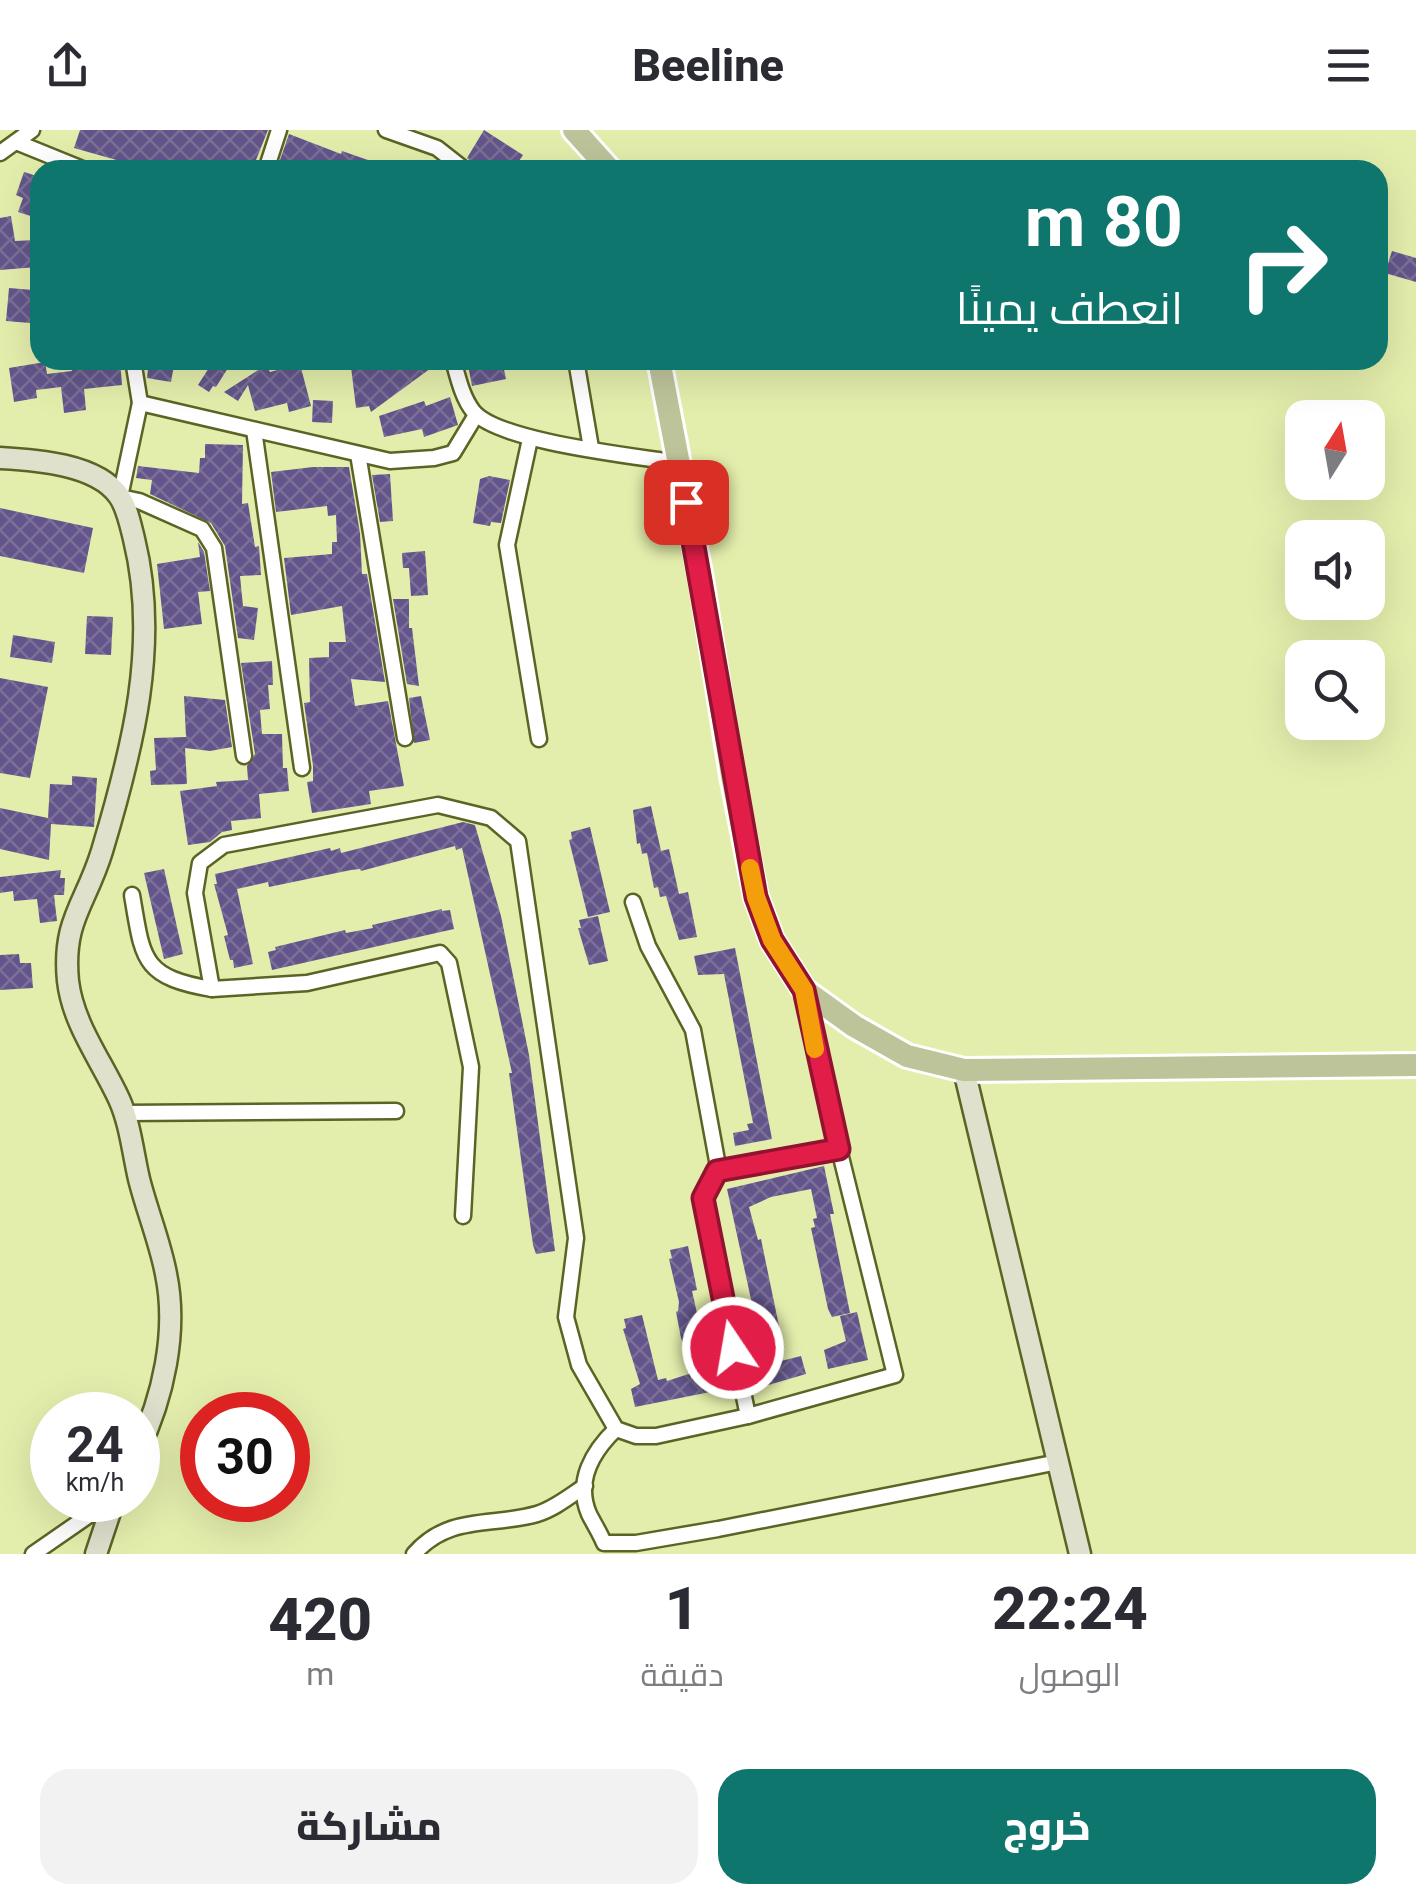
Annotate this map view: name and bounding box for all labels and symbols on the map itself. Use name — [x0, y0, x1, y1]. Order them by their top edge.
north arrow — [1285, 400, 1385, 500]
pin — [644, 460, 729, 545]
position arrow — [681, 1296, 785, 1400]
speed limit sign: 30 — [180, 1392, 310, 1522]

